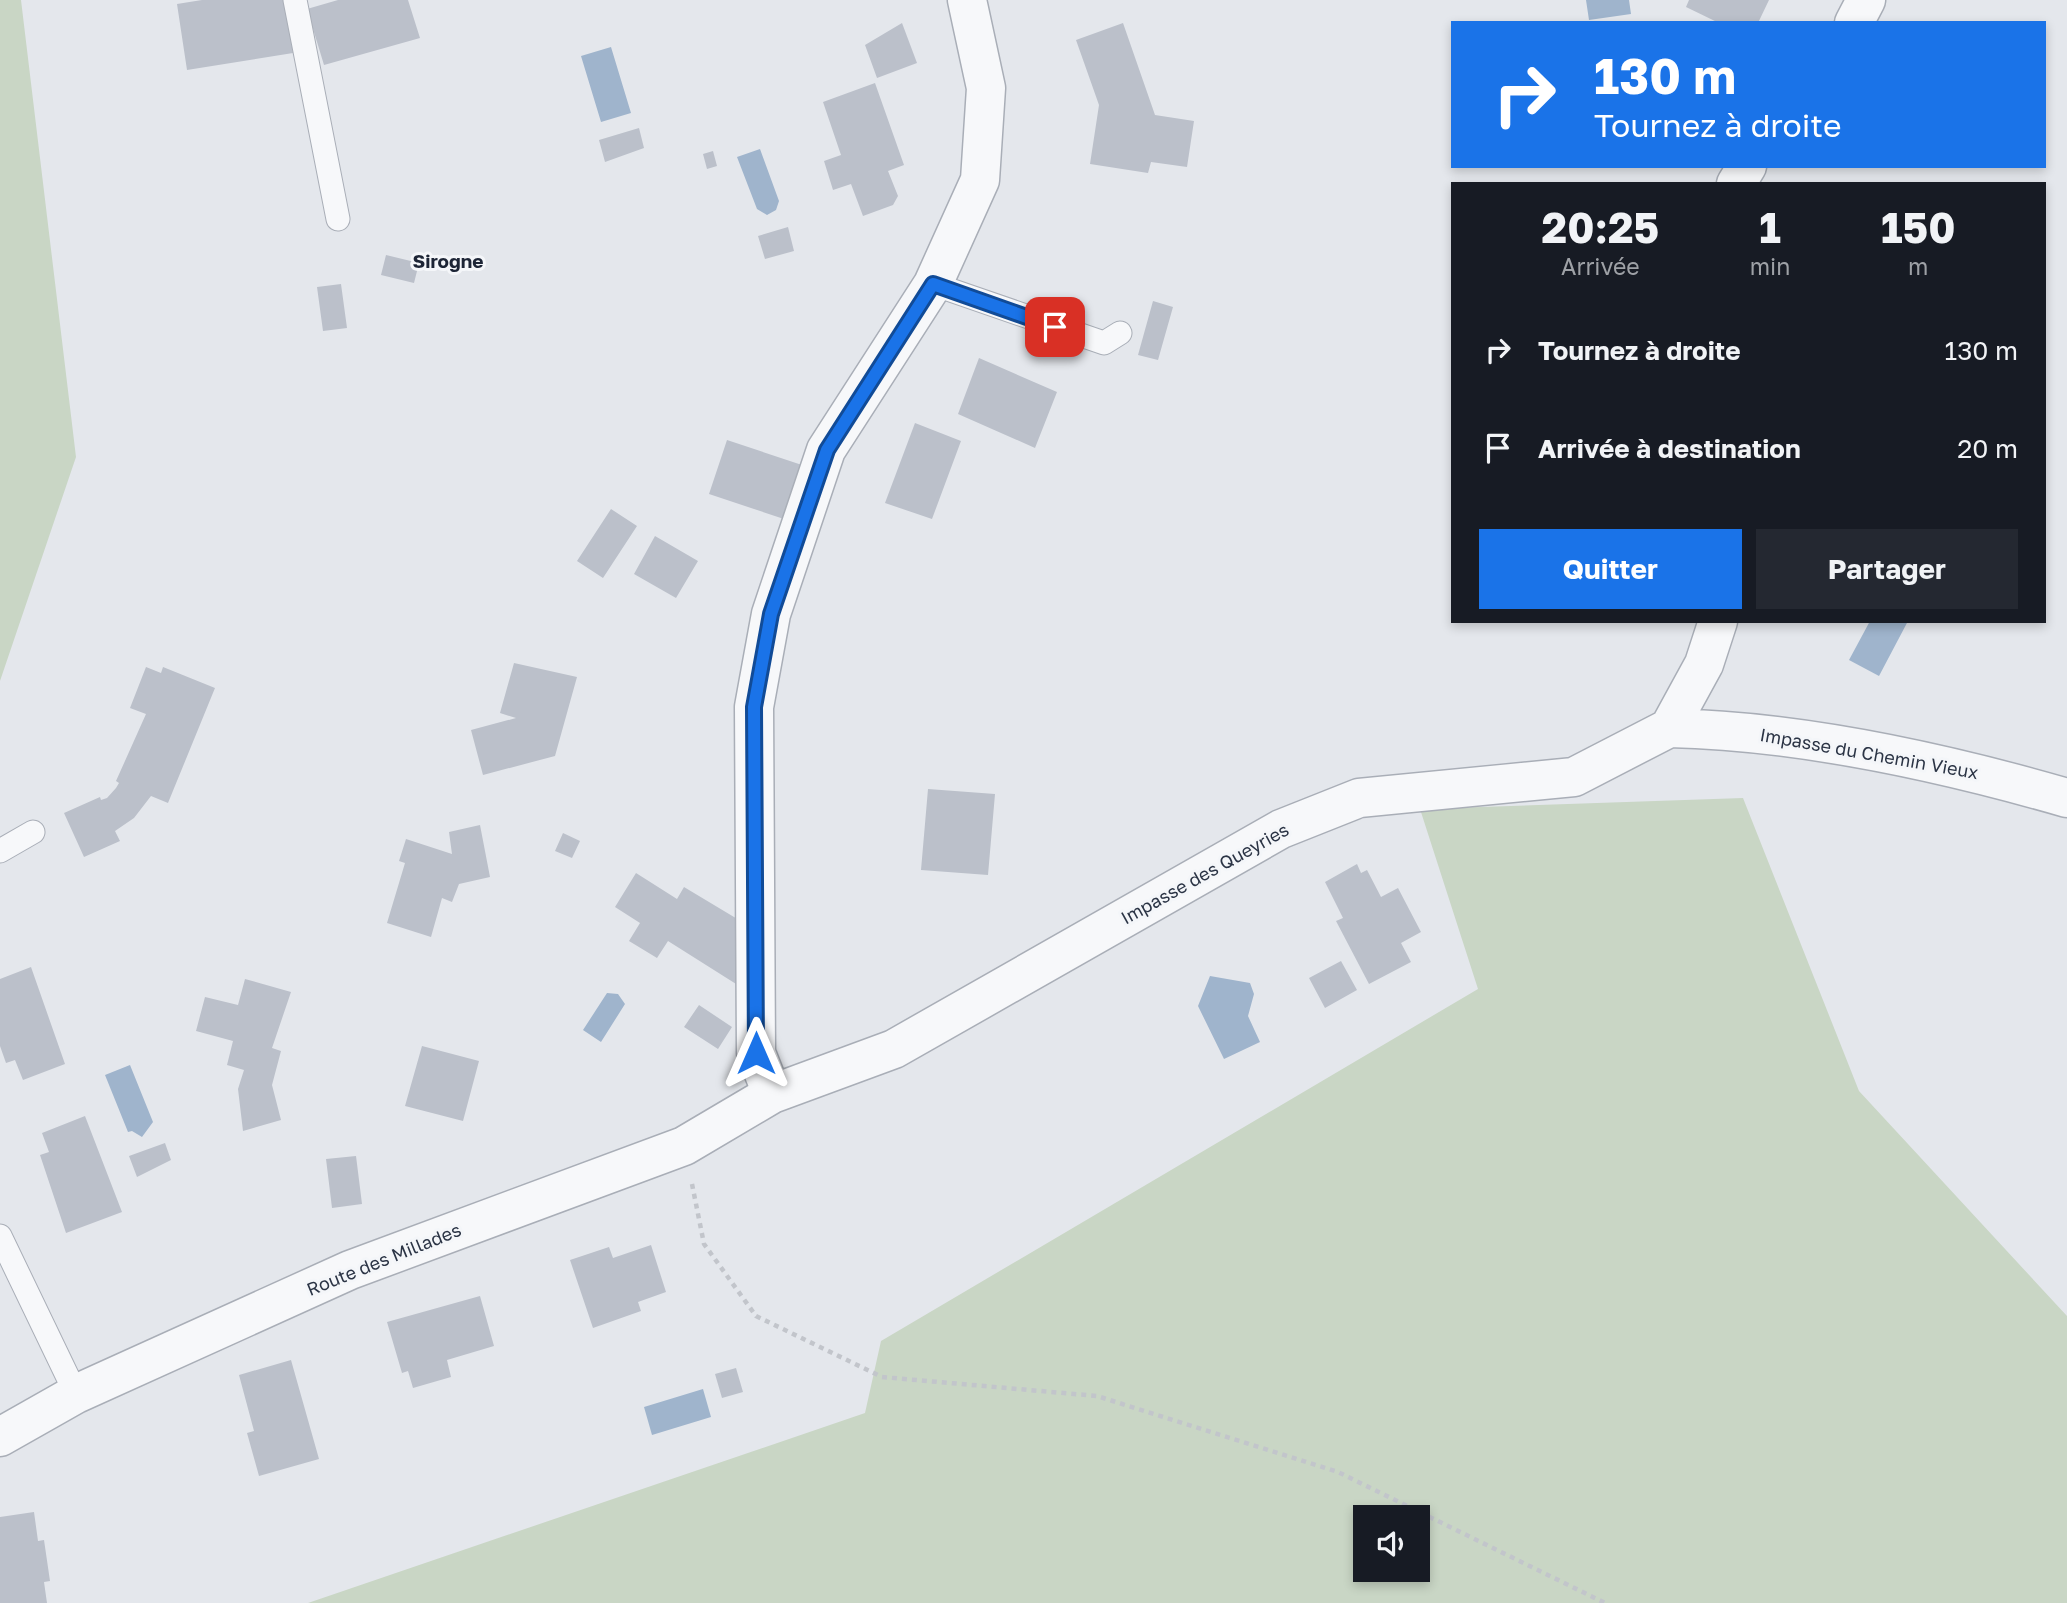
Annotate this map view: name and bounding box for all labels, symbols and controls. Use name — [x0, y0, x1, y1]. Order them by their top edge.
text: 130 m — [1594, 46, 1736, 105]
icon: right — [1479, 49, 1570, 140]
text: Tournez à droite — [1594, 106, 1842, 144]
text: 20:25 — [1542, 202, 1659, 252]
text: 1 — [1759, 202, 1781, 252]
text: 150 — [1881, 202, 1955, 252]
district label: Sirogne — [413, 249, 483, 272]
text: Arrivée — [1561, 252, 1640, 280]
text: min — [1750, 252, 1790, 280]
text: m — [1908, 252, 1928, 280]
pin — [1025, 297, 1085, 357]
icon: arrive — [1036, 308, 1074, 346]
icon: right — [1479, 331, 1517, 369]
text: Tournez à droite — [1538, 335, 1741, 366]
text: 130 m — [1945, 335, 2018, 366]
icon: arrive — [1479, 429, 1517, 467]
text: Arrivée à destination — [1538, 433, 1801, 464]
text: 20 m — [1957, 433, 2018, 464]
button: Quitter — [1479, 529, 1742, 609]
button: Partager — [1756, 529, 2018, 609]
street label: Impasse du Chemin Vieux — [1758, 723, 1980, 783]
street label: Impasse des Queyries — [1117, 818, 1292, 928]
position arrow — [719, 1016, 793, 1090]
street label: Route des Millades — [303, 1218, 464, 1300]
map controls — [1353, 1505, 1430, 1582]
button: sound — [1353, 1505, 1430, 1582]

